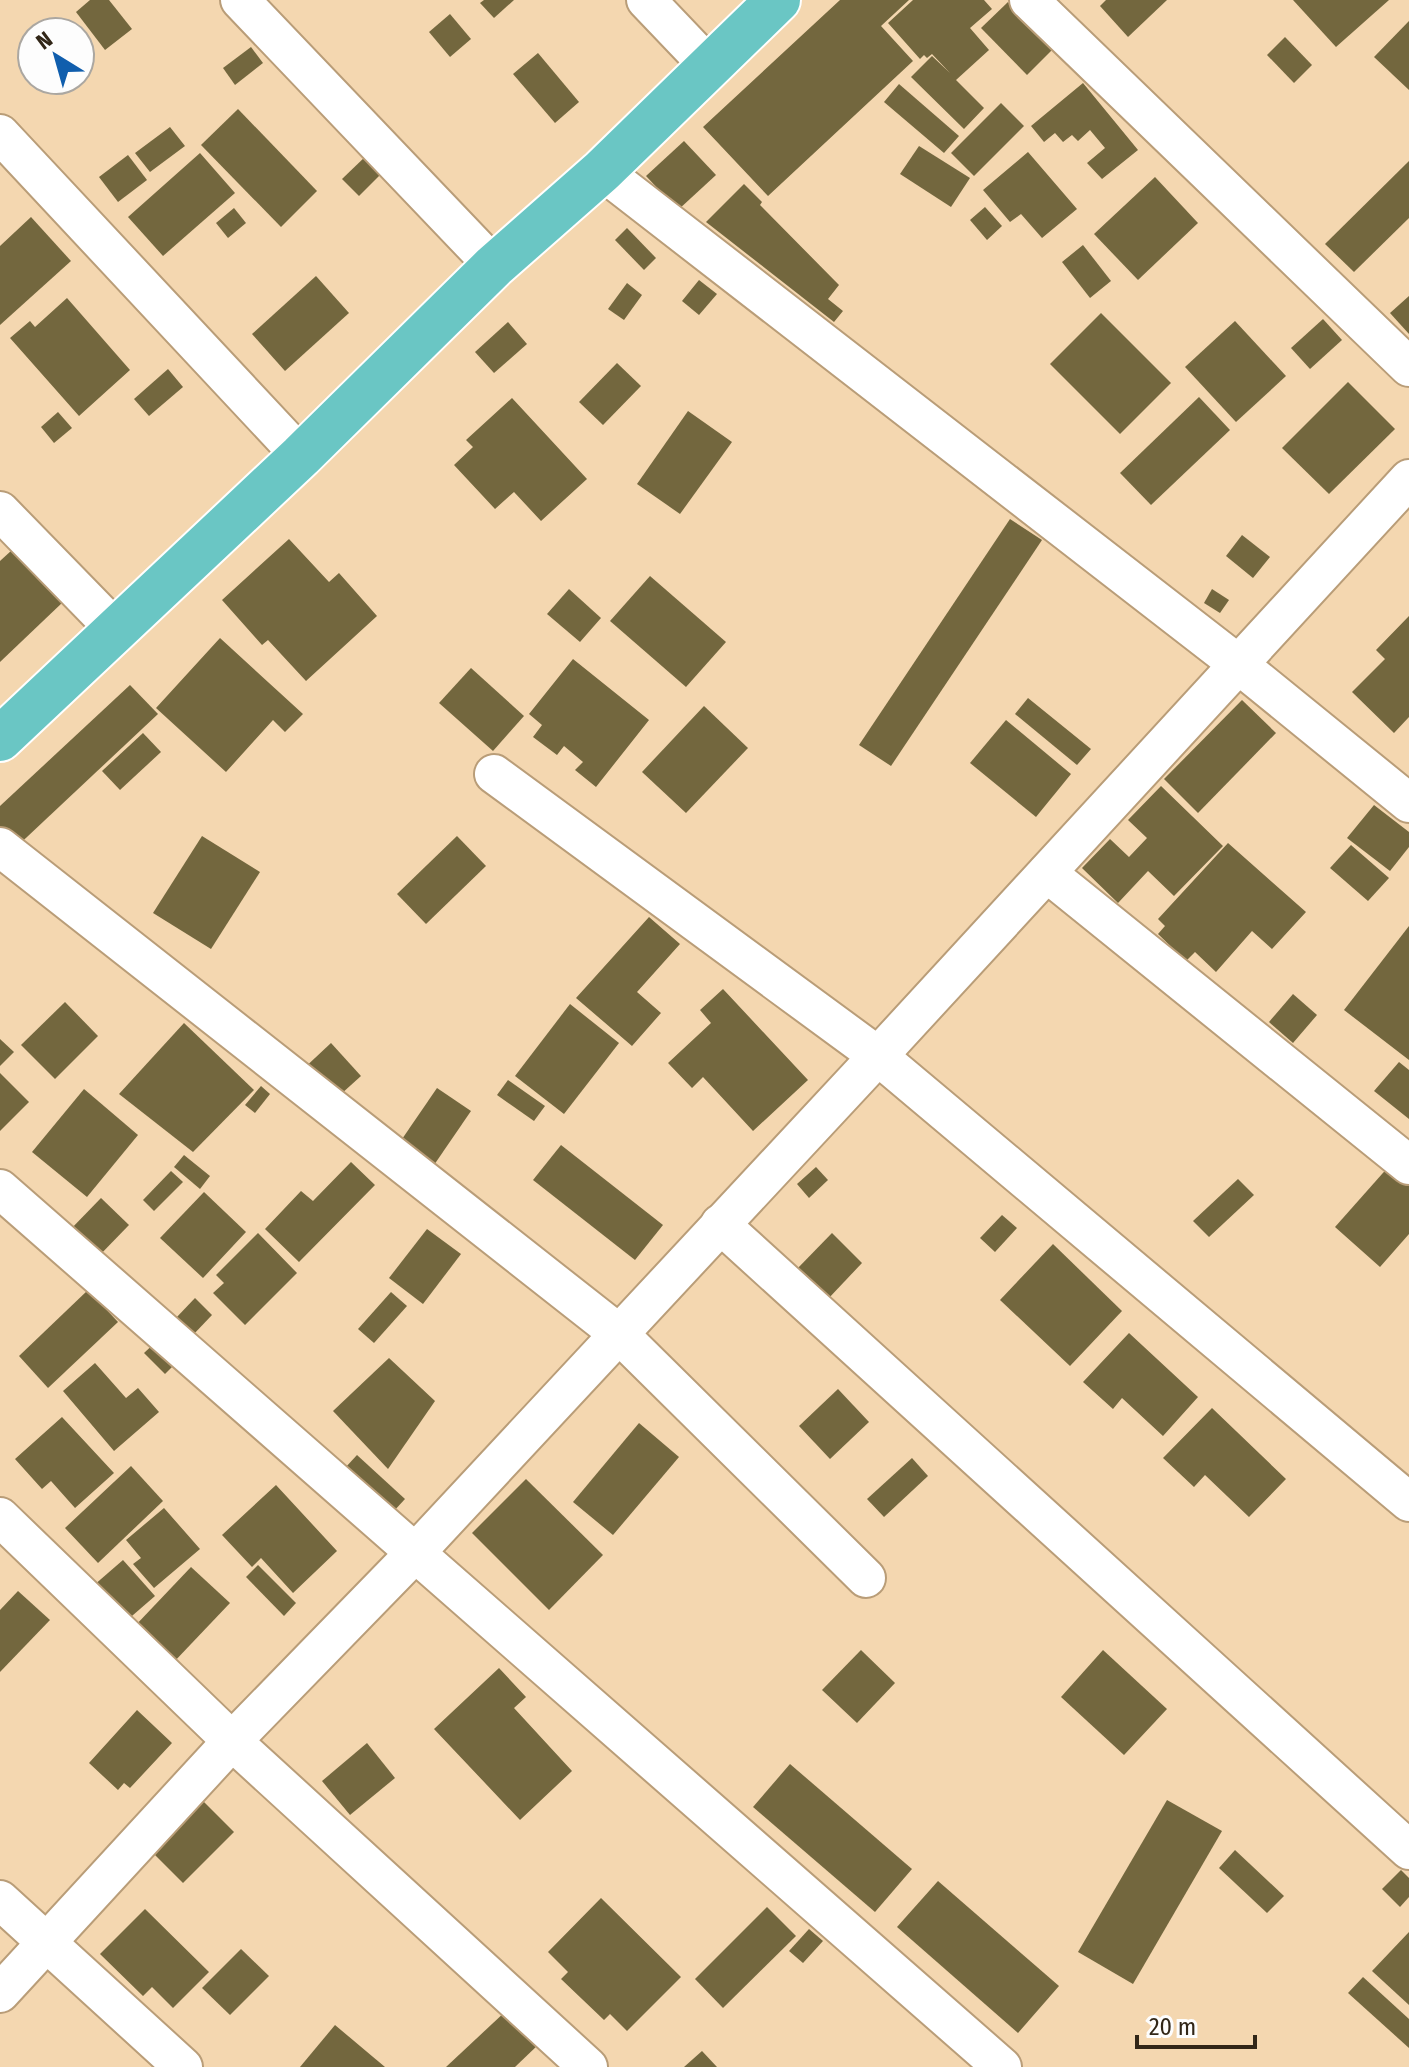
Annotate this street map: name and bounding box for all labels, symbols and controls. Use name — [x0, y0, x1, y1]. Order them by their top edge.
north arrow — [16, 16, 96, 96]
text: N — [31, 26, 58, 55]
scale bar — [1137, 1999, 1255, 2049]
text: 20 m — [1149, 2013, 1196, 2041]

